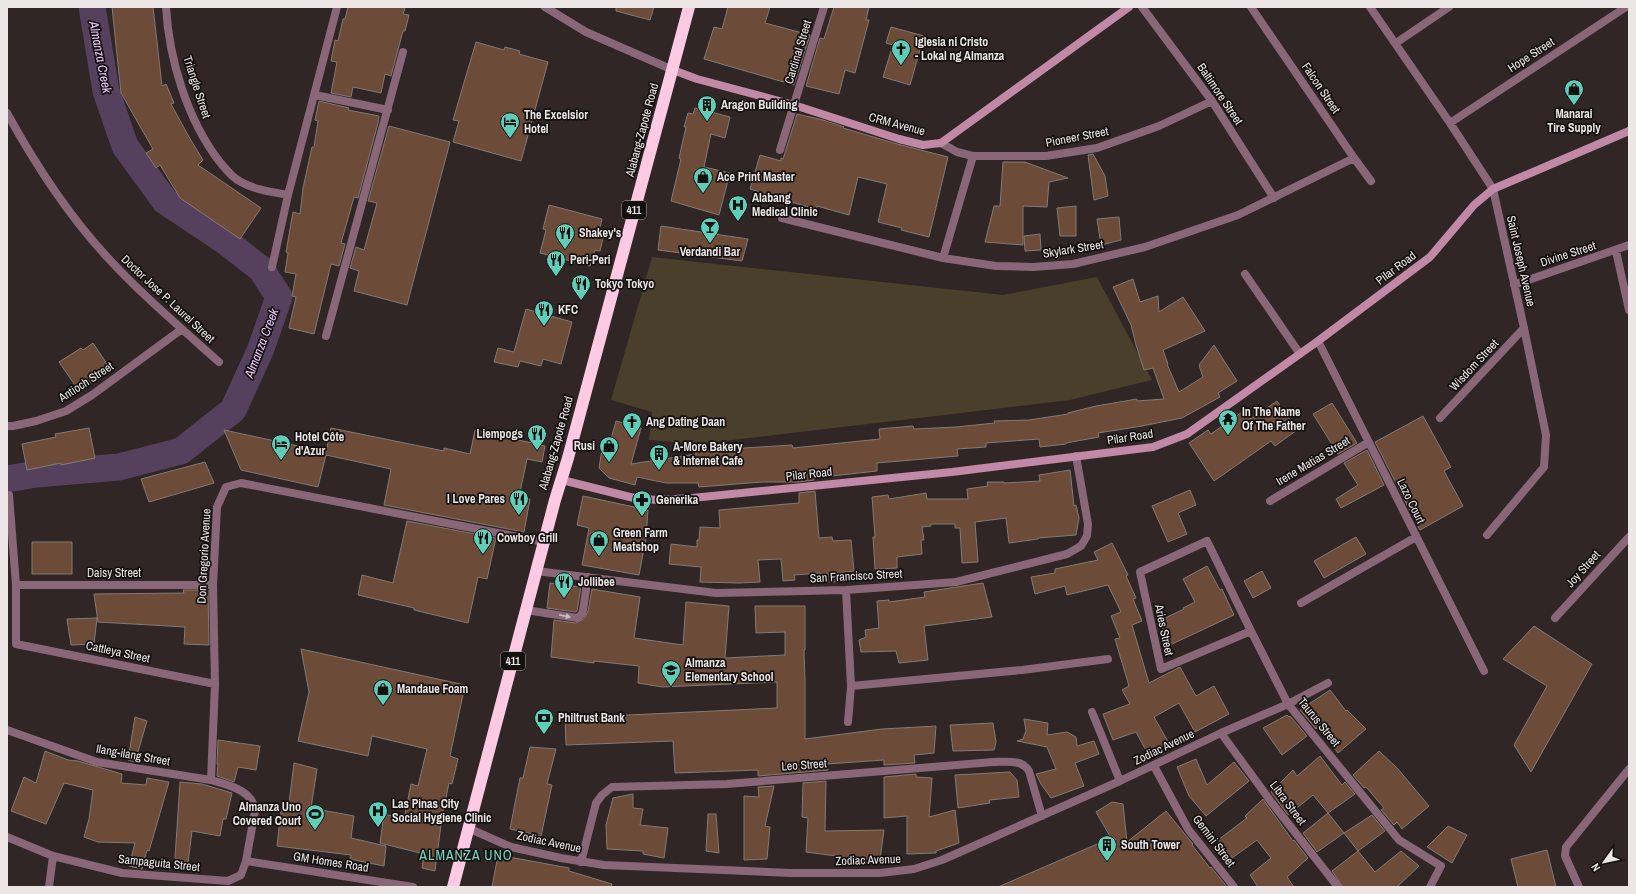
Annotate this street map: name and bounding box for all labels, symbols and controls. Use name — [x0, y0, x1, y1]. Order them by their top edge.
street label: Cardinal Street — [781, 18, 815, 86]
water label: Almanza Creek — [85, 19, 116, 95]
place label: Iglesia ni Cristo - Lokal ng Almanza — [915, 34, 1005, 64]
street label: Hope Street — [1505, 34, 1558, 76]
church icon: Iglesia ni Cristo - Lokal ng Almanza — [890, 38, 912, 66]
street label: Triangle Street — [179, 54, 215, 121]
street label: Falcon Street — [1298, 59, 1344, 117]
street label: Baltimore Street — [1193, 60, 1247, 128]
shop icon: Manarai Tire Supply — [1563, 78, 1585, 106]
street label: Alabang-Zapote Road — [622, 81, 662, 180]
building icon: Aragon Building — [696, 94, 718, 122]
place label: Aragon Building — [721, 97, 798, 113]
place label: Manarai Tire Supply — [1547, 106, 1601, 136]
place label: The Excelsior Hotel — [524, 107, 588, 137]
street label: CRM Avenue — [867, 109, 927, 139]
hotel icon: The Excelsior Hotel — [499, 111, 521, 139]
street label: Pioneer Street — [1044, 123, 1110, 151]
shop icon: Ace Print Master — [692, 166, 714, 194]
place label: Ace Print Master — [717, 169, 795, 185]
place label: Alabang Medical Clinic — [752, 190, 818, 220]
hospital icon: Alabang Medical Clinic — [727, 194, 749, 222]
road number: 411 — [622, 201, 646, 219]
street label: Saint Joseph Avenue — [1503, 214, 1539, 308]
bar icon: Verdandi Bar — [699, 216, 721, 244]
restaurant icon: Shakey's — [554, 222, 576, 250]
place label: Shakey's — [579, 225, 622, 241]
street label: Skylark Street — [1042, 236, 1105, 262]
street label: Divine Street — [1538, 237, 1598, 270]
place label: Verdandi Bar — [680, 244, 740, 260]
street label: Pilar Road — [1373, 248, 1419, 288]
restaurant icon: Peri-Peri — [545, 249, 567, 277]
street label: Doctor Jose P. Laurel Street — [118, 251, 218, 347]
place label: Peri-Peri — [570, 252, 611, 268]
restaurant icon: Tokyo Tokyo — [570, 273, 592, 301]
place label: Tokyo Tokyo — [595, 276, 654, 292]
restaurant icon: KFC — [533, 299, 555, 327]
place label: KFC — [558, 302, 578, 318]
water label: Almanza Creek — [240, 305, 283, 381]
street label: Wisdom Street — [1446, 336, 1502, 394]
street label: Antioch Street — [55, 358, 117, 406]
street label: Alabang-Zapote Road — [535, 395, 577, 492]
place label: In The Name Of The Father — [1242, 404, 1306, 434]
temple icon: In The Name Of The Father — [1217, 408, 1239, 436]
church icon: Ang Dating Daan — [621, 411, 643, 439]
place label: Ang Dating Daan — [646, 414, 725, 430]
restaurant icon: Liempogs — [526, 423, 548, 451]
street label: Pilar Road — [1106, 425, 1154, 449]
place label: Liempogs — [477, 426, 524, 442]
place label: Hotel Côte d'Azur — [295, 429, 345, 459]
street label: Irene Matias Street — [1273, 432, 1353, 489]
hotel icon: Hotel Côte d'Azur — [270, 433, 292, 461]
shop icon: Rusi — [598, 435, 620, 463]
place label: Rusi — [574, 438, 595, 454]
place label: A-More Bakery & Internet Cafe — [673, 439, 744, 469]
building icon: A-More Bakery & Internet Cafe — [648, 443, 670, 471]
street label: Pilar Road — [785, 464, 833, 484]
street label: Lazo Court — [1393, 476, 1429, 526]
restaurant icon: I Love Pares — [508, 488, 530, 516]
pharmacy icon: Generika — [631, 489, 653, 517]
place label: I Love Pares — [447, 491, 506, 507]
place label: Generika — [656, 492, 699, 508]
street label: Don Gregorio Avenue — [194, 508, 214, 604]
place label: Green Farm Meatshop — [613, 525, 668, 555]
restaurant icon: Cowboy Grill — [472, 527, 494, 555]
shop icon: Green Farm Meatshop — [588, 529, 610, 557]
place label: Cowboy Grill — [497, 530, 558, 546]
street label: Joy Street — [1562, 547, 1604, 591]
street label: Daisy Street — [87, 565, 141, 581]
street label: San Francisco Street — [809, 566, 903, 586]
restaurant icon: Jollibee — [553, 571, 575, 599]
place label: Jollibee — [578, 574, 615, 590]
street label: Aries Street — [1151, 602, 1177, 657]
one-way arrow — [559, 614, 571, 620]
street label: Cattleya Street — [85, 637, 152, 667]
road number: 411 — [501, 652, 525, 670]
place label: Almanza Elementary School — [685, 655, 774, 685]
school or university icon: Almanza Elementary School — [660, 659, 682, 687]
shop icon: Mandaue Foam — [372, 678, 394, 706]
place label: Mandaue Foam — [397, 681, 468, 697]
street label: Taurus Street — [1294, 694, 1344, 750]
bank icon: Philtrust Bank — [533, 707, 555, 735]
place label: Philtrust Bank — [558, 710, 625, 726]
street label: Zodiac Avenue — [1131, 725, 1197, 769]
street label: Ilang-ilang Street — [95, 741, 172, 769]
street label: Leo Street — [781, 755, 827, 775]
street label: Libra Street — [1266, 778, 1310, 829]
place label: Las Pinas City Social Hygiene Clinic — [392, 796, 492, 826]
place label: Almanza Uno Covered Court — [233, 799, 302, 829]
hospital icon: Las Pinas City Social Hygiene Clinic — [367, 800, 389, 828]
sports icon: Almanza Uno Covered Court — [304, 803, 326, 831]
street label: Gemini Street — [1189, 812, 1239, 870]
street label: Zodiac Avenue — [515, 827, 583, 857]
building icon: South Tower — [1096, 834, 1118, 862]
place label: South Tower — [1121, 837, 1180, 853]
north arrow — [1584, 842, 1624, 882]
district label: ALMANZA UNO — [418, 846, 513, 864]
street label: GM Homes Road — [292, 848, 370, 876]
street label: Sampaguita Street — [117, 851, 201, 875]
street label: Zodiac Avenue — [835, 851, 901, 869]
text: N — [1588, 861, 1603, 874]

